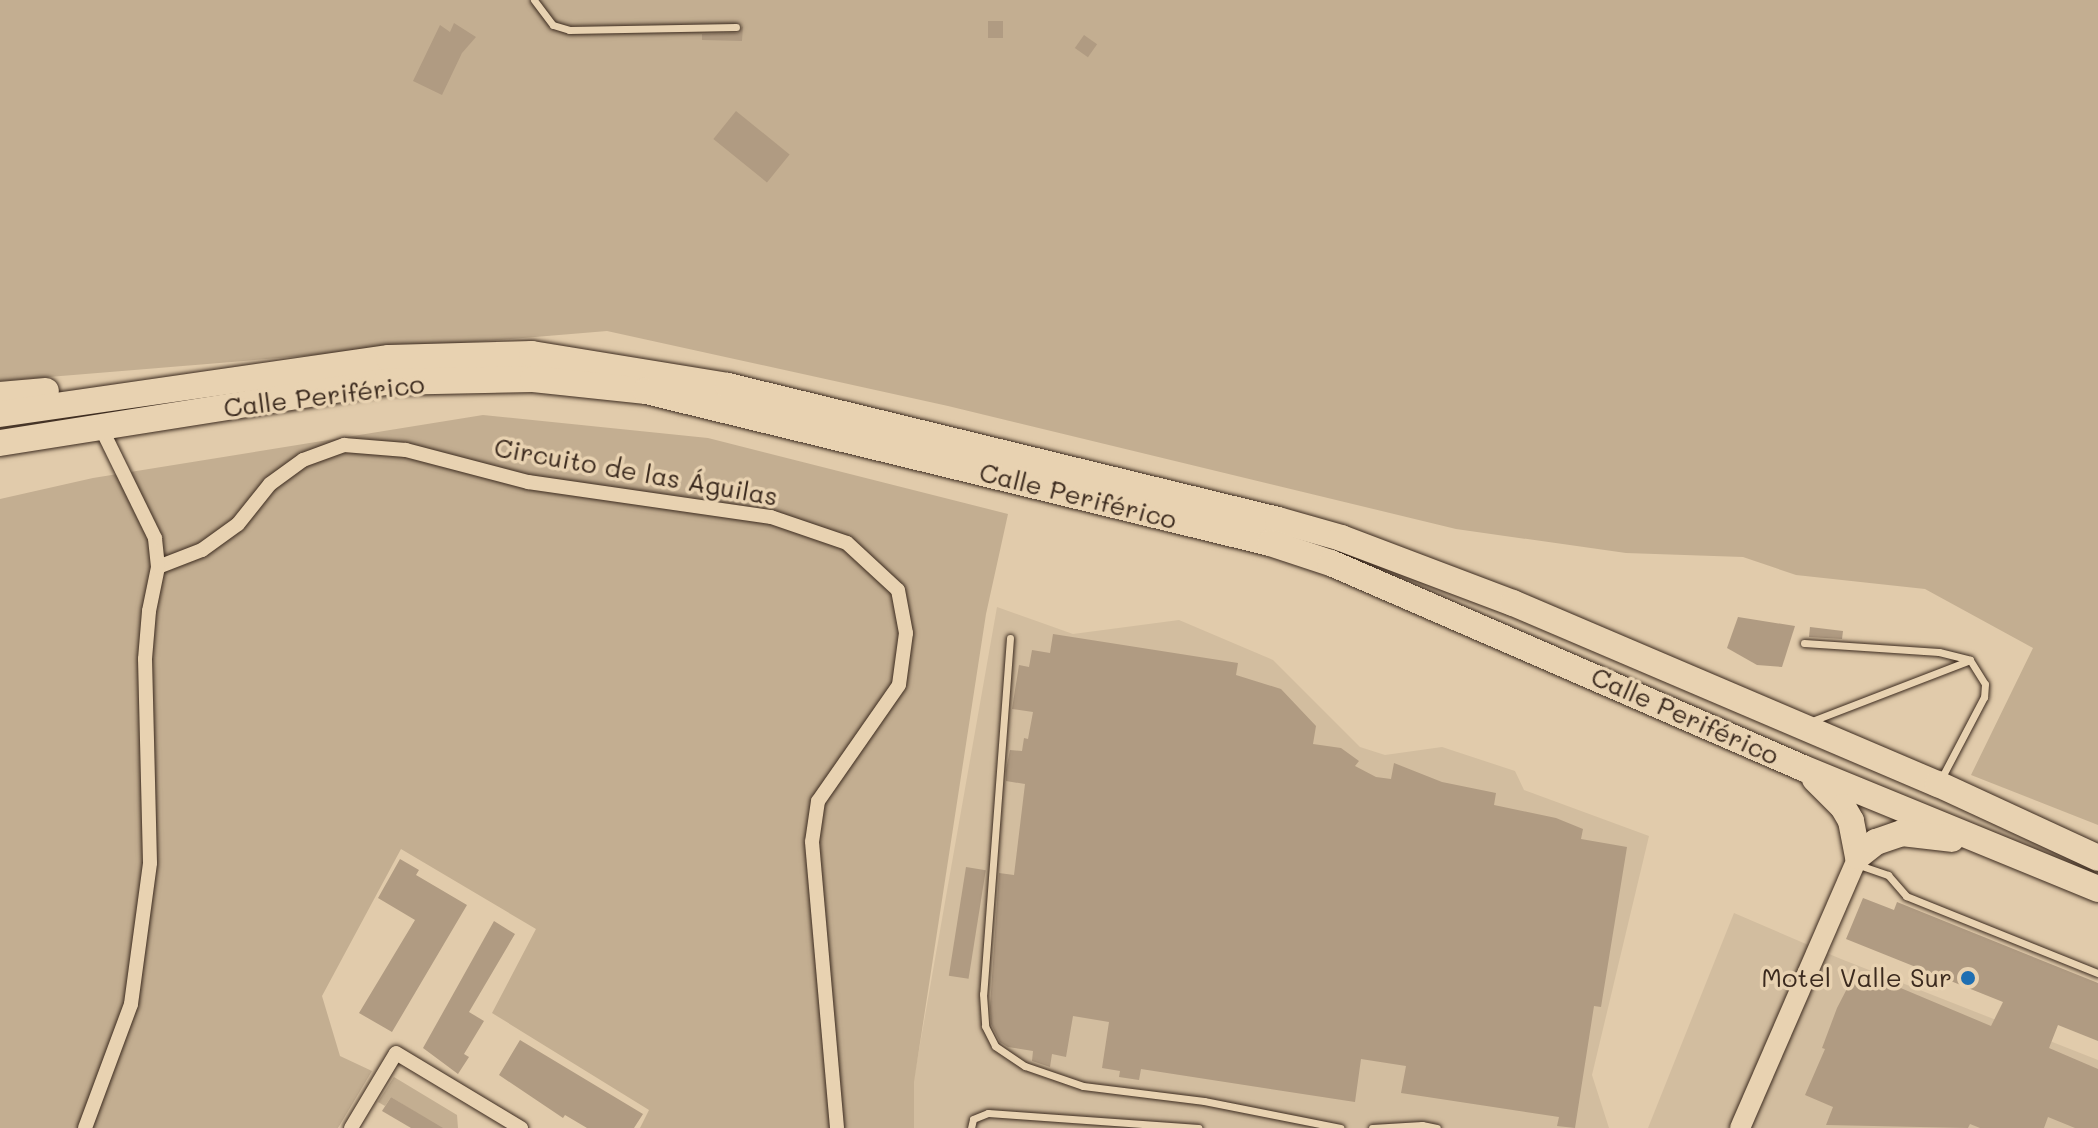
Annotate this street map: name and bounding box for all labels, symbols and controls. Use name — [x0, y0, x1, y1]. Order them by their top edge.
street label: Calle Periférico — [222, 368, 426, 424]
street label: Circuito de las Águilas — [492, 432, 780, 512]
street label: Calle Periférico — [976, 456, 1180, 536]
street label: Calle Periférico — [1586, 661, 1784, 771]
place label: Motel Valle Sur — [1761, 962, 1952, 994]
marker: Motel Valle Sur — [1959, 969, 1977, 987]

